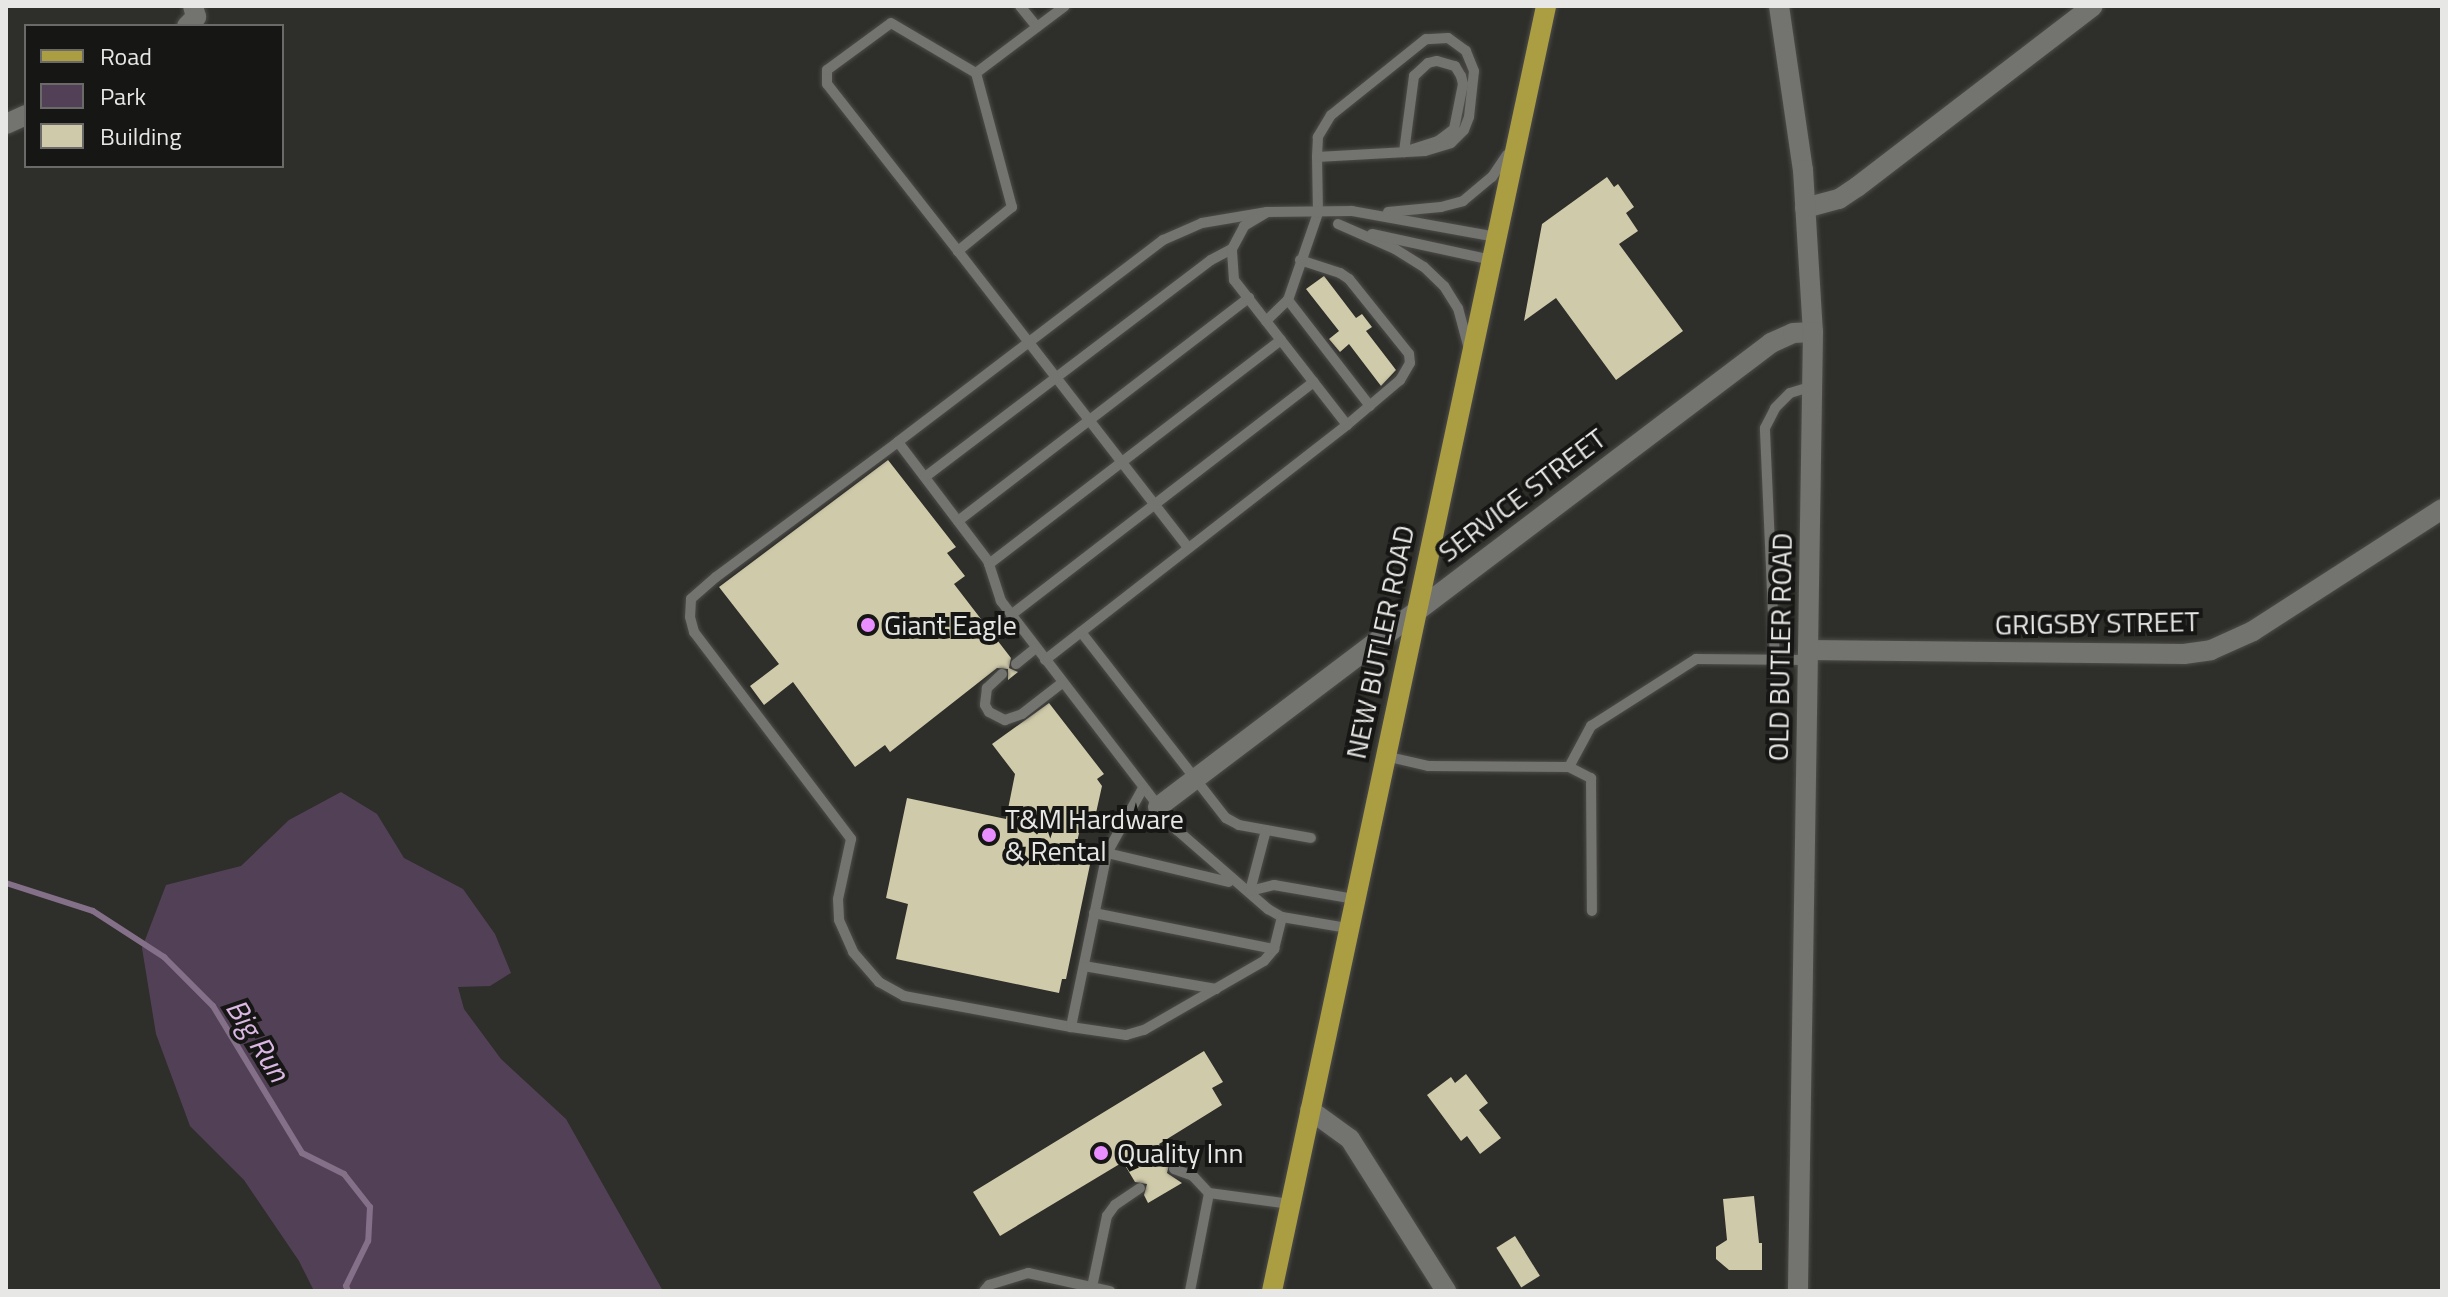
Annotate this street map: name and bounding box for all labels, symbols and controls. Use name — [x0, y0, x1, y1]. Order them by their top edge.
legend — [24, 24, 284, 168]
text: Road — [100, 38, 152, 74]
text: Park — [100, 78, 146, 114]
text: Building — [100, 118, 182, 154]
street label: SERVICE STREET — [1432, 421, 1612, 569]
street label: NEW BUTLER ROAD — [1339, 522, 1421, 762]
street label: OLD BUTLER ROAD — [1761, 532, 1799, 762]
street label: GRIGSBY STREET — [1995, 604, 2199, 642]
place label: Giant Eagle — [884, 608, 1017, 642]
marker: Giant Eagle — [859, 616, 877, 634]
place label: T&M Hardware & Rental — [1005, 802, 1184, 868]
marker: T&M Hardware & Rental — [980, 826, 998, 844]
water label: Big Run — [219, 992, 297, 1088]
place label: Quality Inn — [1117, 1136, 1243, 1170]
marker: Quality Inn — [1092, 1144, 1110, 1162]

